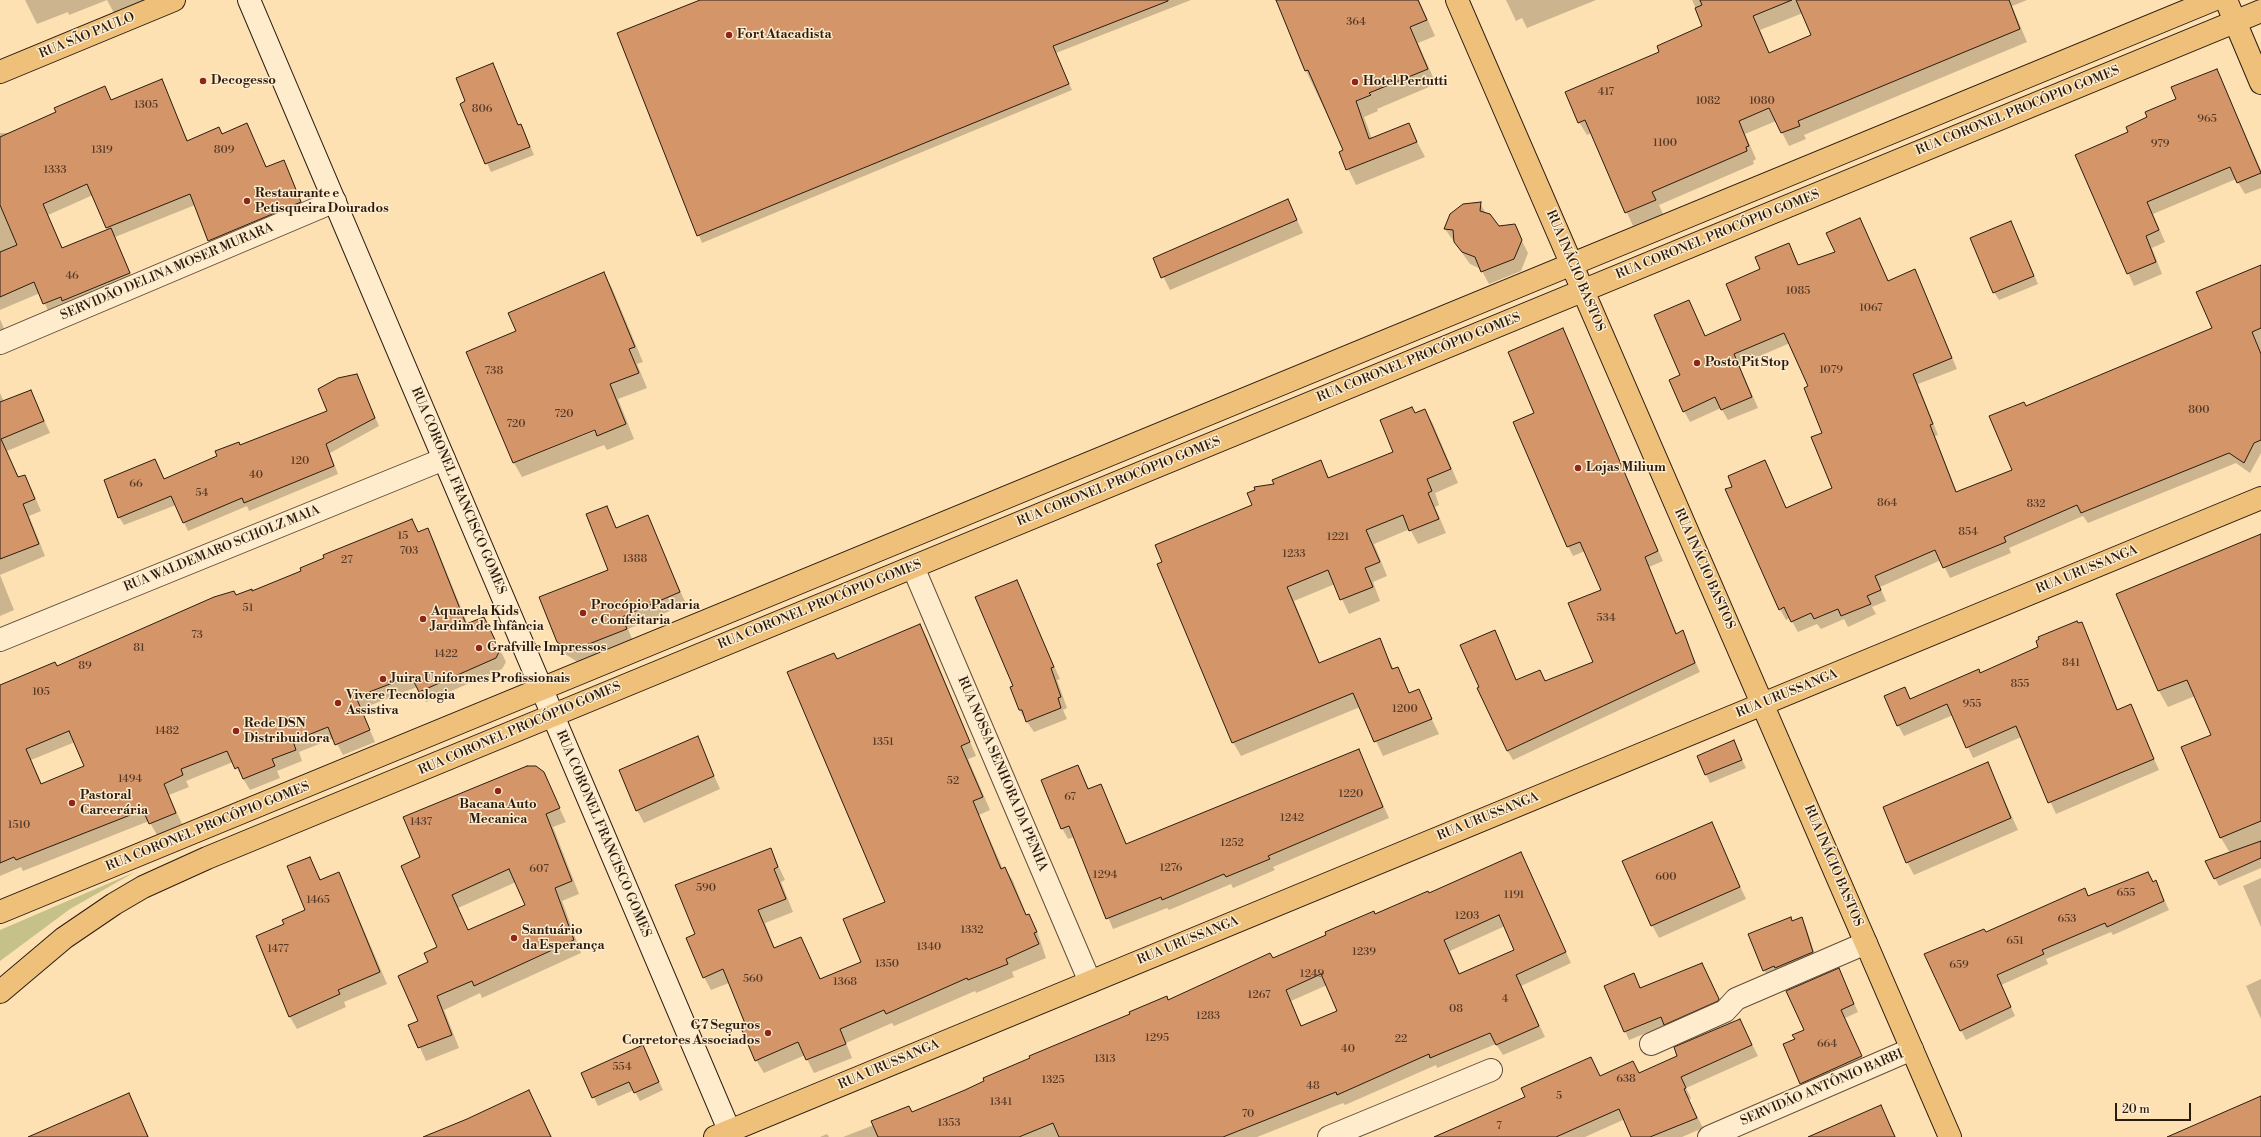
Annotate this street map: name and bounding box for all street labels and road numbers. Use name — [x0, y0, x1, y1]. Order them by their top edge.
street label: RUA SÃO PAULO — [37, 10, 137, 62]
street label: RUA CORONEL PROCÓPIO GOMES — [1914, 63, 2122, 159]
street label: RUA CORONEL PROCÓPIO GOMES — [1614, 187, 1822, 283]
street label: RUA INÁCIO BASTOS — [1542, 208, 1608, 334]
street label: SERVIDÃO DELINA MOSER MURARA — [58, 220, 276, 324]
street label: RUA CORONEL PROCÓPIO GOMES — [1315, 310, 1523, 406]
street label: RUA CORONEL FRANCISCO GOMES — [407, 385, 509, 597]
street label: RUA CORONEL PROCÓPIO GOMES — [1015, 434, 1223, 530]
street label: RUA WALDEMARO SCHOLZ MAIA — [122, 502, 322, 596]
street label: RUA INÁCIO BASTOS — [1670, 506, 1738, 632]
street label: RUA URUSSANGA — [2034, 542, 2140, 598]
street label: RUA CORONEL PROCÓPIO GOMES — [716, 557, 924, 653]
street label: RUA URUSSANGA — [1734, 666, 1840, 722]
street label: RUA NOSSA SENHORA DA PENHA — [954, 674, 1050, 874]
street label: RUA CORONEL PROCÓPIO GOMES — [416, 679, 624, 779]
street label: RUA CORONEL FRANCISCO GOMES — [552, 728, 654, 940]
street label: RUA CORONEL PROCÓPIO GOMES — [104, 779, 312, 875]
street label: RUA URUSSANGA — [1435, 789, 1541, 845]
street label: RUA INÁCIO BASTOS — [1800, 803, 1866, 929]
street label: RUA URUSSANGA — [1135, 913, 1241, 969]
street label: RUA URUSSANGA — [836, 1037, 942, 1093]
street label: SERVIDÃO ANTÔNIO BARBI — [1738, 1047, 1906, 1129]

